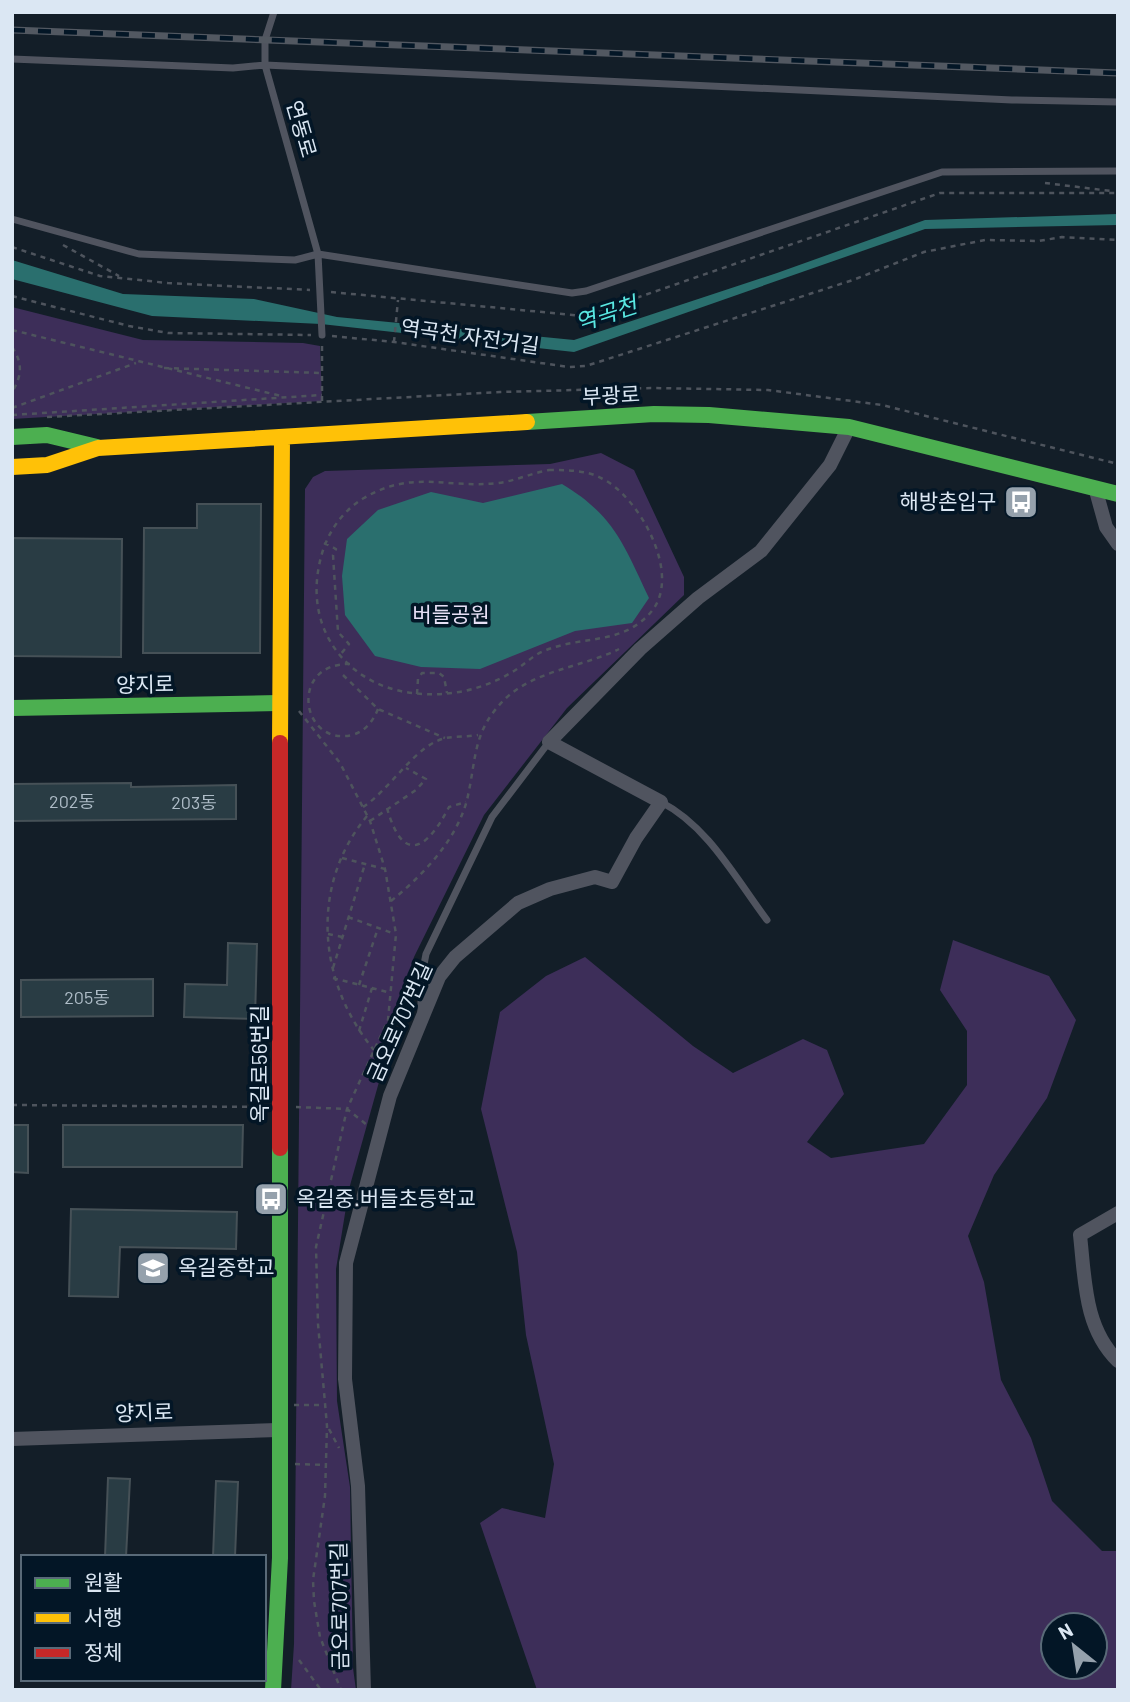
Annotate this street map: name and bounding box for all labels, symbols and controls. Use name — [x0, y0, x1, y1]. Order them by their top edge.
street label: 연동로 — [282, 97, 322, 160]
water label: 역곡천 — [571, 289, 643, 336]
street label: 역곡천 자전거길 — [399, 313, 541, 358]
street label: 부광로 — [581, 381, 641, 409]
bus stop icon: 해방촌입구 — [1002, 483, 1040, 521]
place label: 해방촌입구 — [899, 488, 996, 513]
park label: 버들공원 — [412, 601, 490, 626]
street label: 양지로 — [116, 670, 174, 697]
house number: 202동 — [49, 790, 95, 812]
house number: 203동 — [171, 791, 217, 813]
street label: 금오로707번길 — [361, 958, 436, 1085]
house number: 205동 — [64, 986, 110, 1008]
street label: 옥길로56번길 — [246, 1005, 271, 1123]
bus stop icon: 옥길중.버들초등학교 — [252, 1180, 290, 1218]
place label: 옥길중.버들초등학교 — [296, 1185, 476, 1210]
school or university icon: 옥길중학교 — [134, 1249, 172, 1287]
place label: 옥길중학교 — [178, 1254, 275, 1279]
street label: 양지로 — [115, 1398, 173, 1425]
street label: 금오로707번길 — [325, 1542, 352, 1670]
legend — [21, 1555, 266, 1681]
text: 원활 — [84, 1569, 123, 1594]
text: 서행 — [84, 1604, 123, 1629]
north arrow — [1039, 1611, 1109, 1681]
text: N — [1054, 1618, 1076, 1644]
text: 정체 — [84, 1639, 123, 1664]

